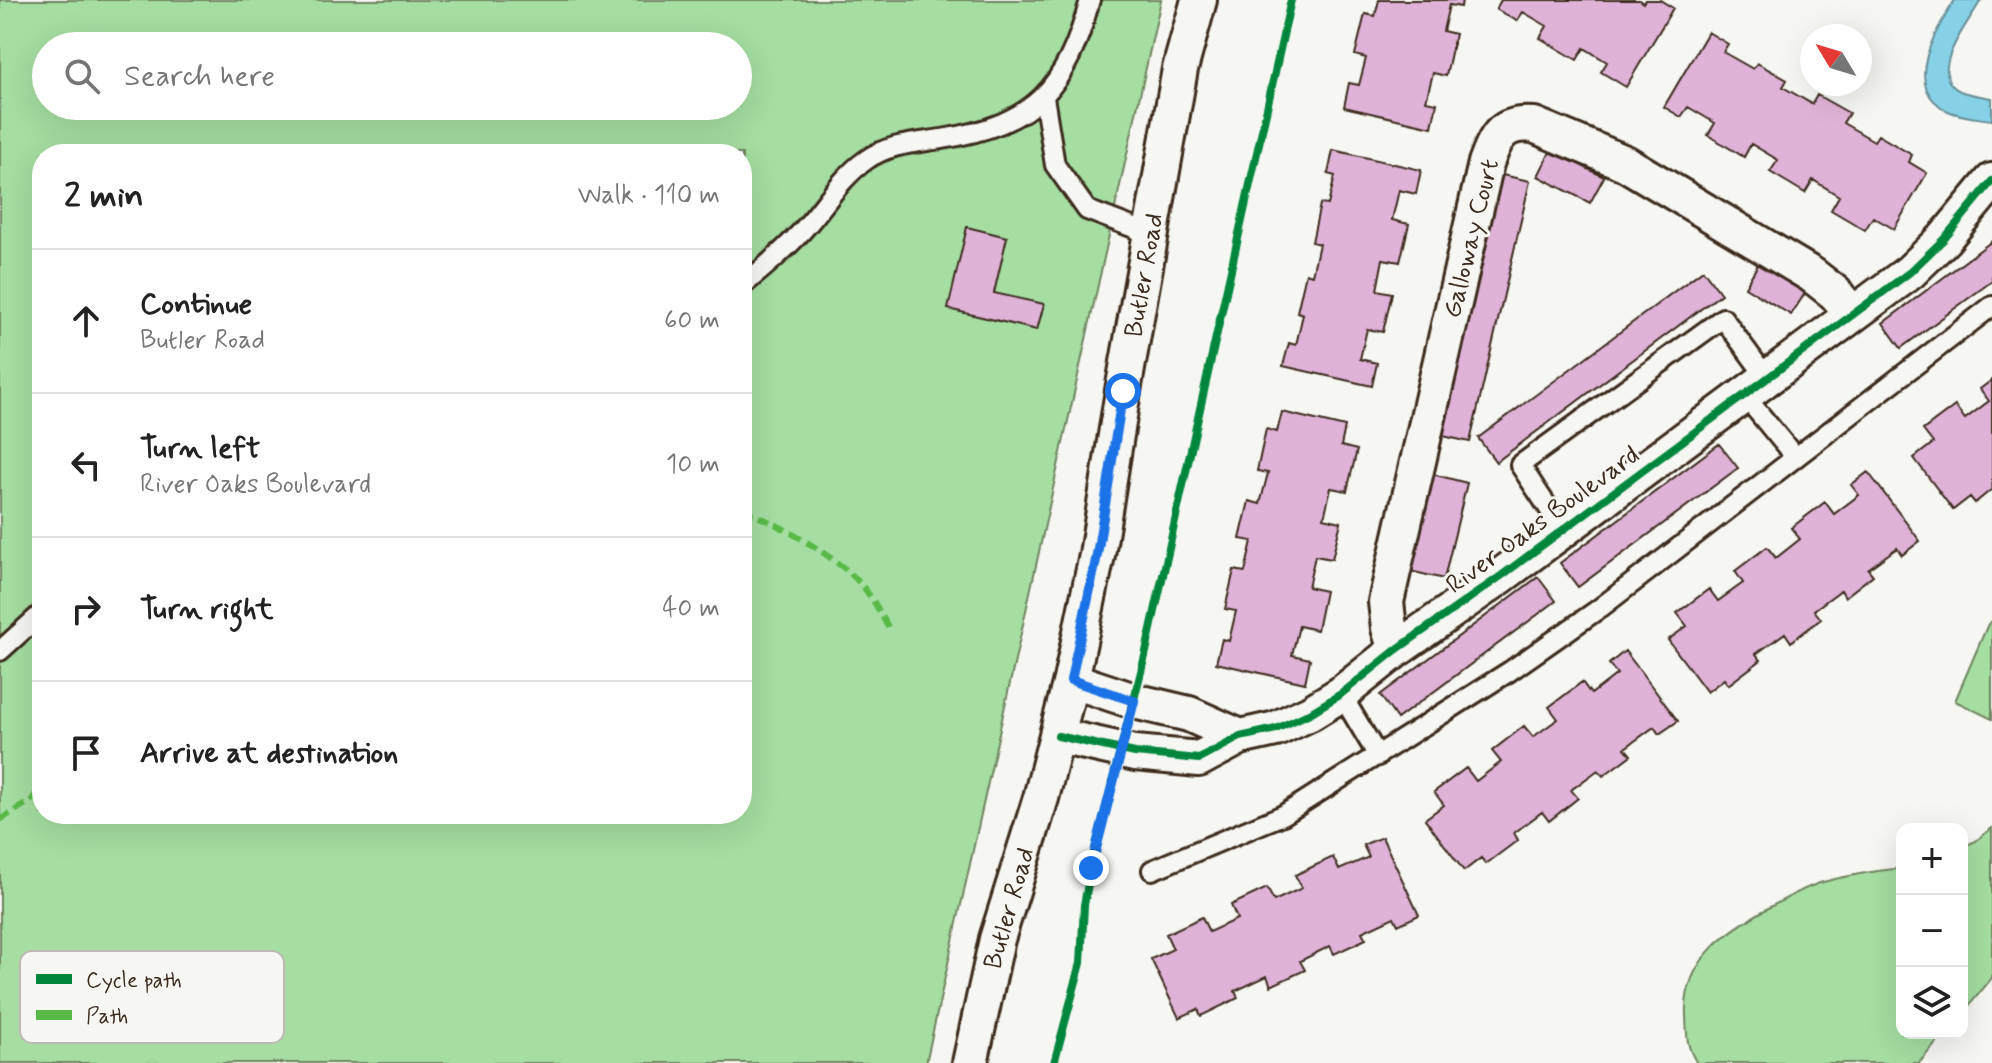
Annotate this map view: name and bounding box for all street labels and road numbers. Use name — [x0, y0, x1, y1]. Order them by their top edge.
street label: Galloway Court — [1436, 155, 1508, 322]
street label: Butler Road — [1117, 211, 1173, 340]
street label: River Oaks Boulevard — [1440, 439, 1647, 602]
street label: Butler Road — [976, 844, 1043, 973]

